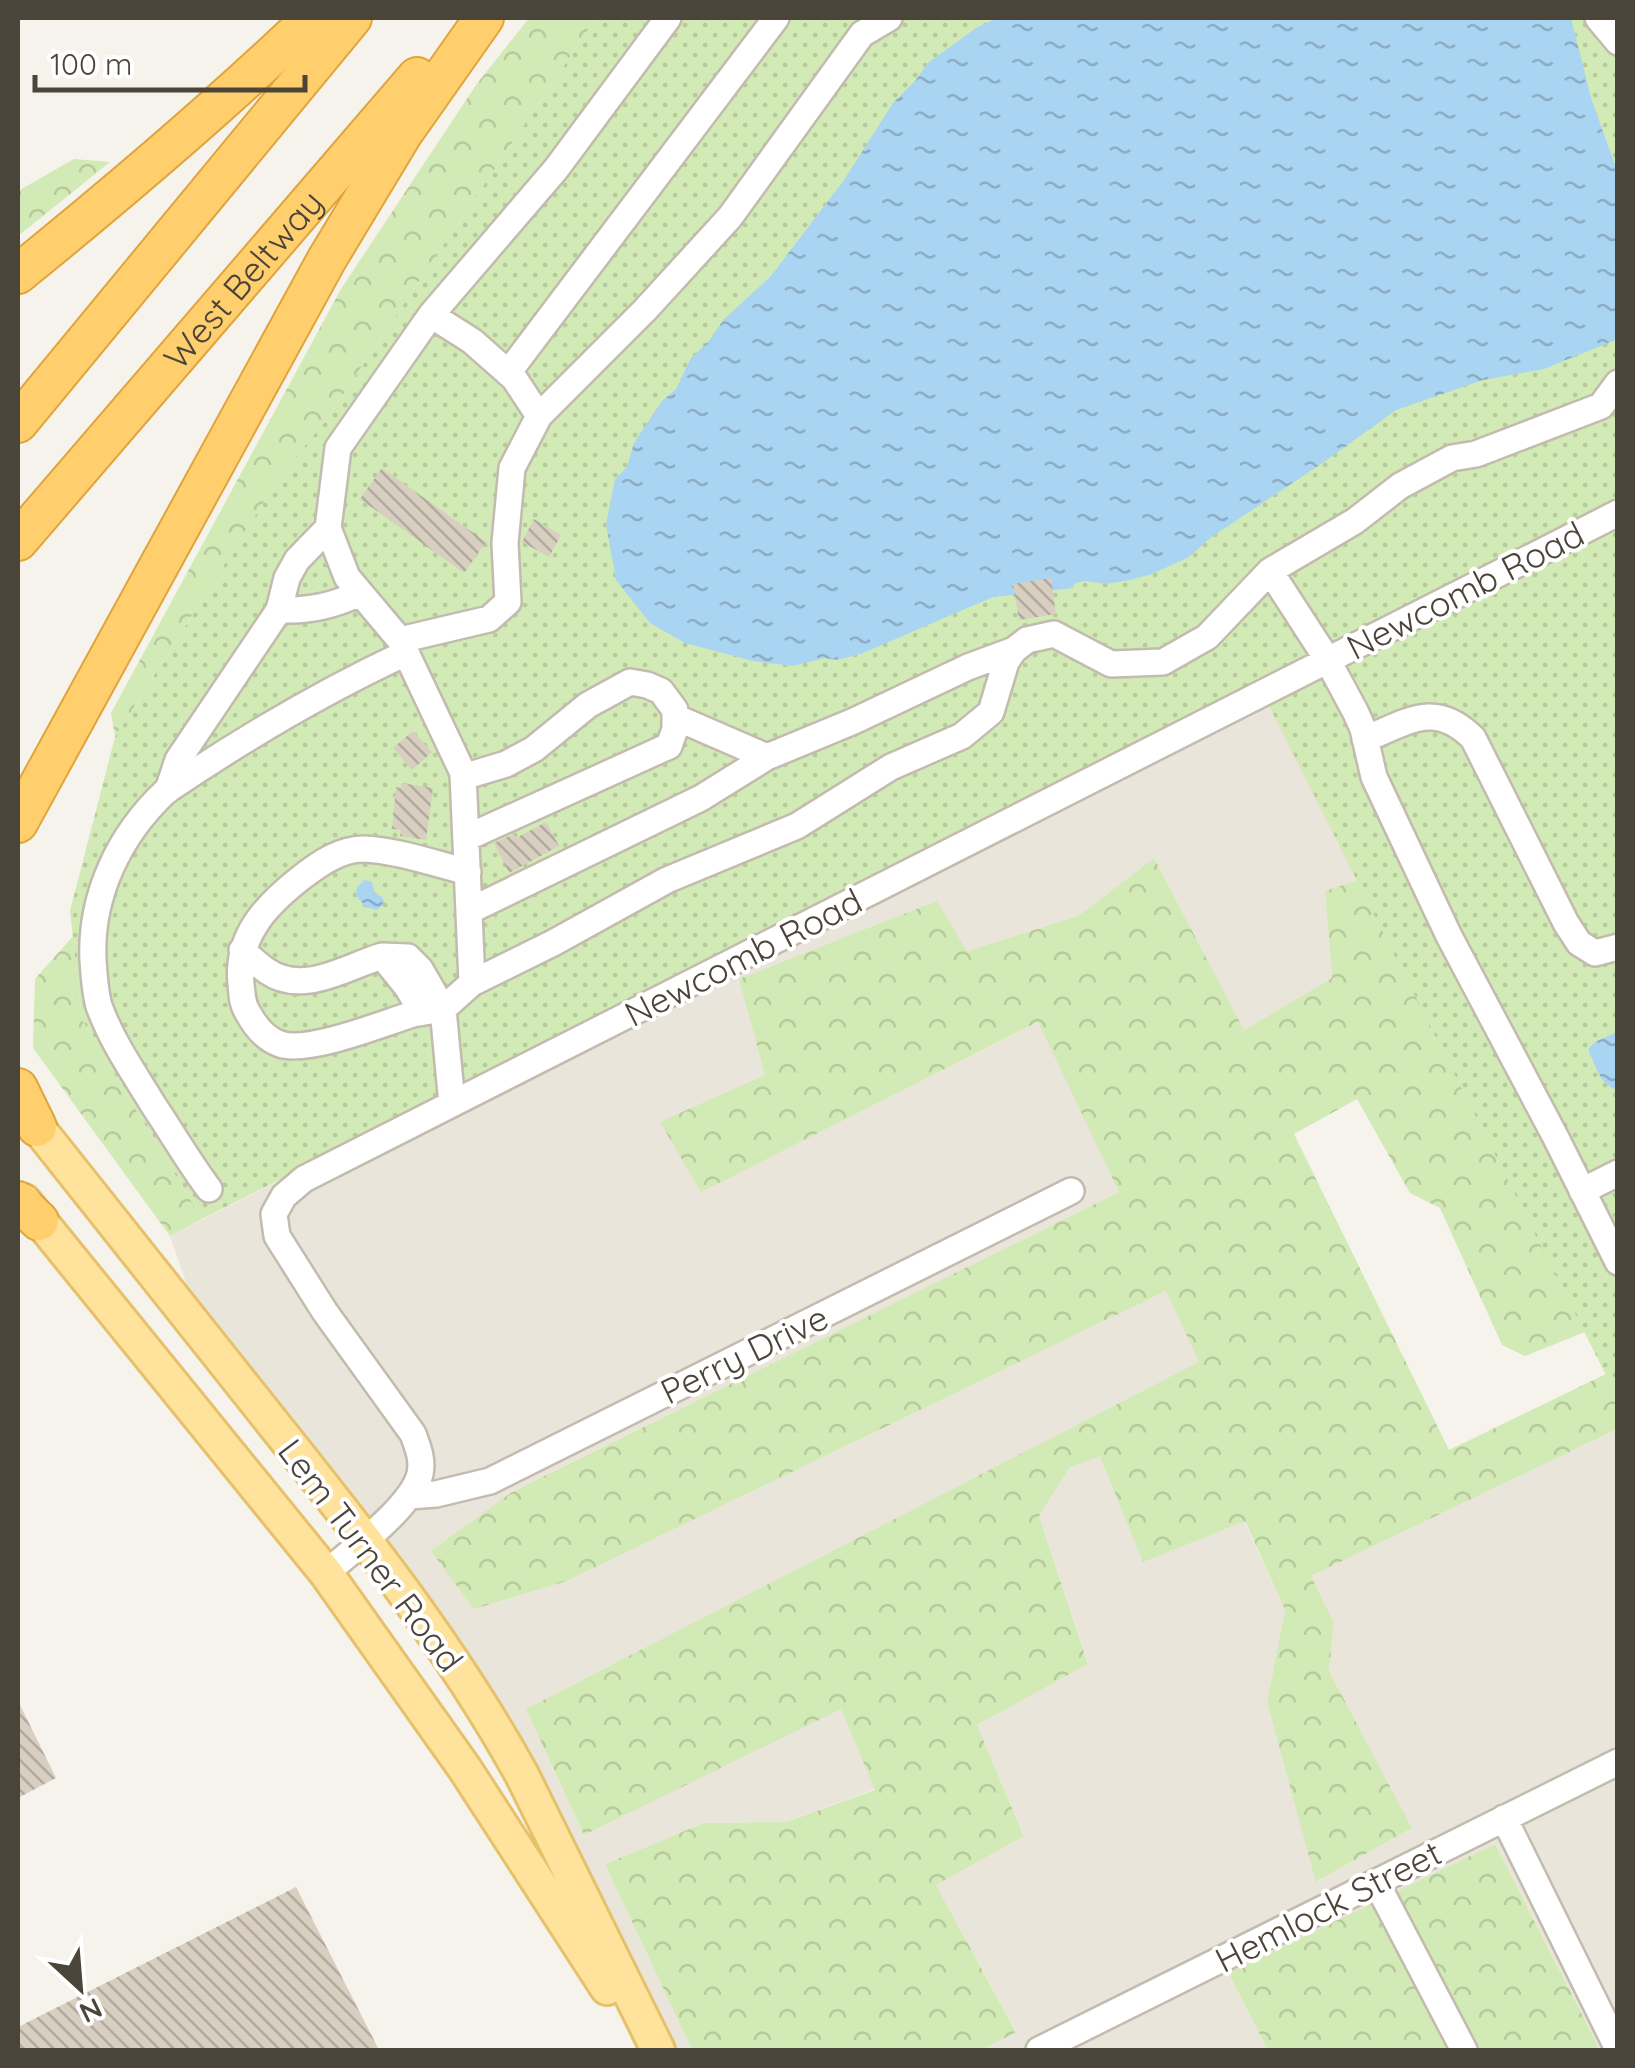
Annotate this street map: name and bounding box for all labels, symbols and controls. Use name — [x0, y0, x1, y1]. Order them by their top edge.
scale bar — [35, 30, 305, 92]
text: 100 m — [50, 45, 132, 83]
street label: West Beltway — [154, 181, 332, 378]
street label: Newcomb Road — [1339, 511, 1591, 669]
street label: Newcomb Road — [617, 878, 869, 1036]
street label: Perry Drive — [653, 1295, 835, 1413]
street label: Lem Turner Road — [269, 1430, 473, 1680]
street label: Hemlock Street — [1208, 1830, 1448, 1982]
north arrow — [30, 1938, 130, 2038]
text: N — [74, 1991, 108, 2031]

